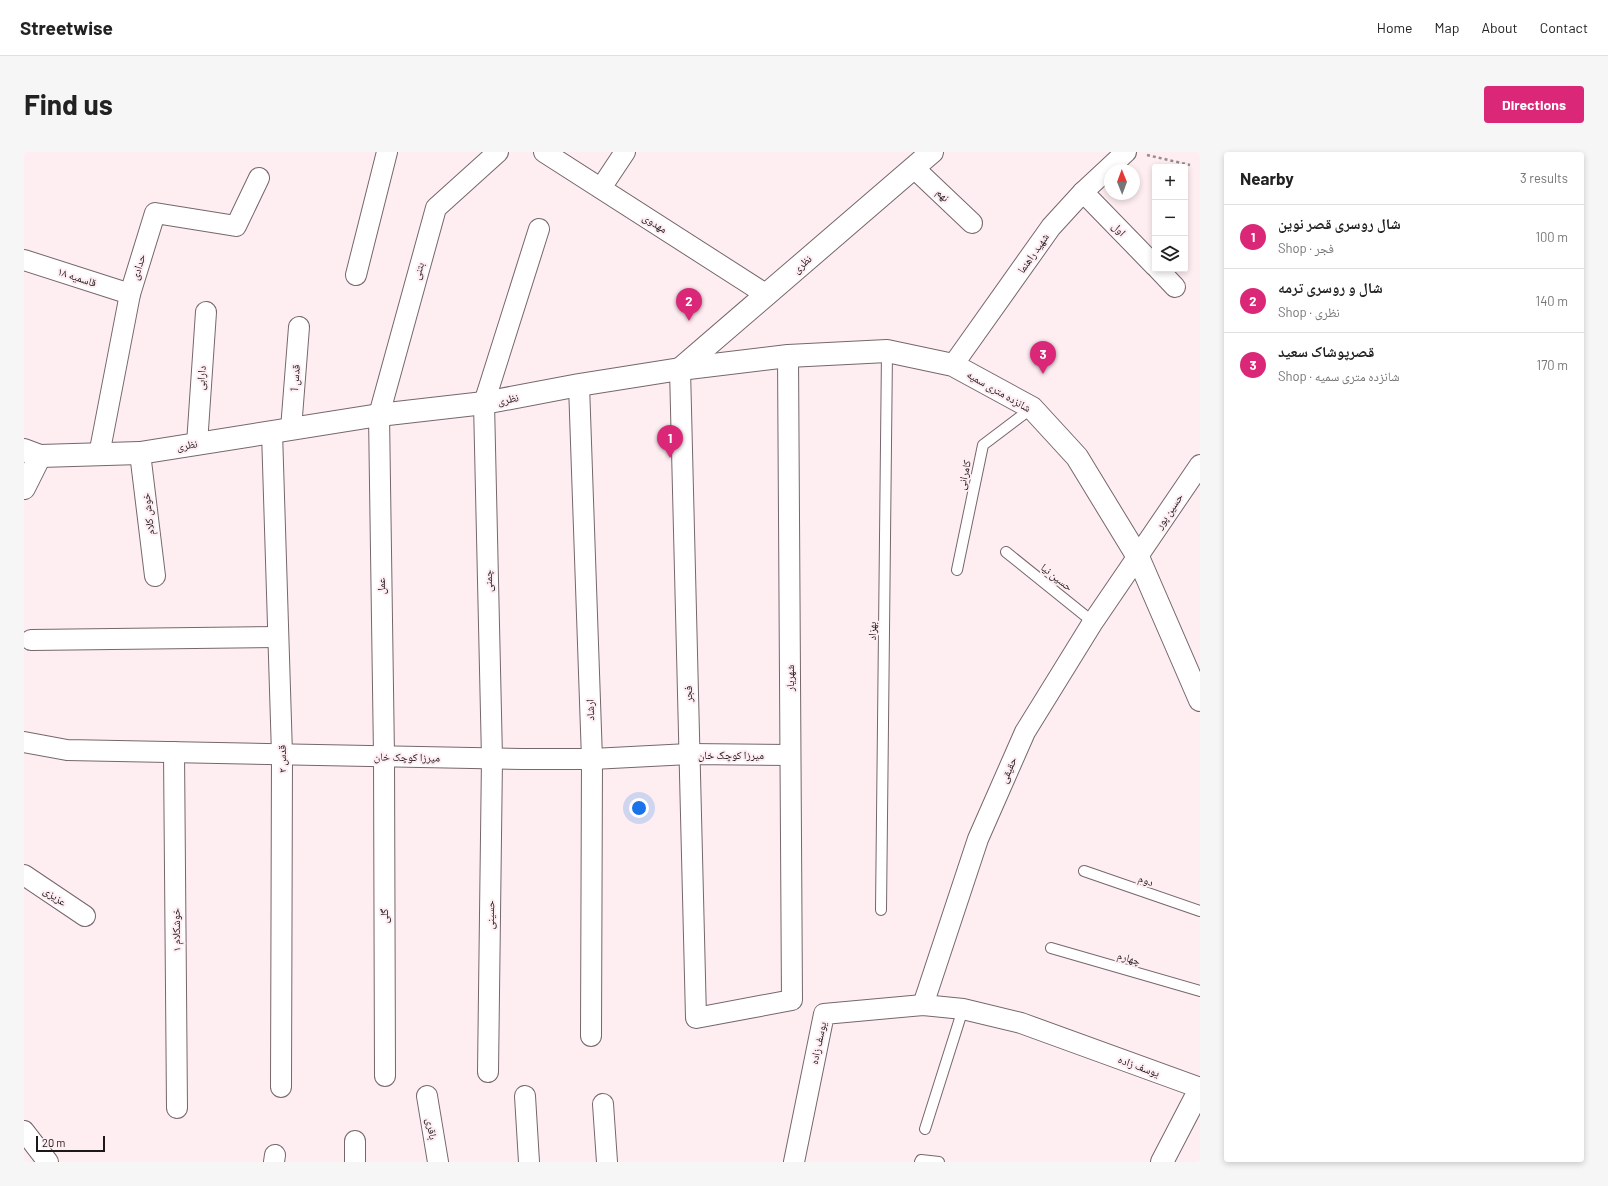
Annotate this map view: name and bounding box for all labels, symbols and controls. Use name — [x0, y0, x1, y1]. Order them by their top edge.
text: Streetwise — [20, 16, 113, 39]
text: Home — [1377, 19, 1413, 36]
text: Map — [1435, 19, 1459, 36]
text: About — [1481, 19, 1518, 36]
text: Contact — [1540, 19, 1588, 36]
button: Directions — [1484, 86, 1584, 123]
text: Find us — [24, 87, 113, 121]
north arrow — [1104, 164, 1140, 200]
map controls — [1152, 164, 1188, 272]
button: + — [1152, 164, 1188, 200]
text: Nearby — [1240, 168, 1294, 188]
text: 3 results — [1520, 170, 1568, 186]
street label: نهم — [933, 185, 953, 205]
button: − — [1152, 200, 1188, 236]
street label: مهدوی — [640, 210, 670, 236]
text: شال روسری قصر نوین — [1278, 214, 1401, 232]
street label: اول — [1109, 219, 1129, 239]
text: 1 — [1251, 229, 1255, 245]
text: 100 m — [1535, 229, 1568, 245]
street label: شهید راهنما — [1014, 230, 1051, 275]
button: layers — [1152, 236, 1188, 272]
text: Shop · فجر — [1278, 240, 1334, 256]
street label: حدادی — [127, 252, 149, 282]
street label: نظری — [789, 252, 815, 276]
street label: بتنی — [409, 261, 427, 281]
street label: قاسمیه ۱۸ — [56, 264, 99, 289]
text: شال و روسری ترمه — [1278, 278, 1383, 296]
pin: 2 — [676, 288, 702, 321]
text: 2 — [1249, 293, 1257, 309]
text: 140 m — [1536, 293, 1568, 309]
text: Shop · نظری — [1278, 304, 1340, 320]
pin: 3 — [1030, 341, 1056, 374]
text: قصرپوشاک سعید — [1278, 342, 1374, 360]
text: 3 — [1249, 357, 1257, 373]
text: 170 m — [1537, 357, 1568, 373]
street label: قدس 1 — [287, 364, 303, 392]
street label: دارابی — [193, 365, 209, 391]
street label: شانزده متری سمیه — [964, 367, 1034, 415]
text: Shop · شانزده متری سمیه — [1278, 368, 1400, 384]
street label: نظری — [496, 390, 520, 408]
pin: 1 — [657, 425, 683, 458]
street label: نظری — [175, 436, 199, 454]
street label: کامرانی — [954, 458, 974, 491]
street label: حسین پور — [1151, 490, 1186, 532]
street label: خوش کلام — [138, 492, 158, 536]
street label: حسین نیا — [1038, 560, 1076, 594]
street label: چمنی — [481, 570, 495, 592]
street label: عمل — [374, 577, 388, 594]
street label: بهزاد — [865, 621, 879, 641]
street label: شهریار — [783, 665, 796, 692]
street label: فجر — [681, 685, 694, 703]
street label: ارشاد — [583, 699, 596, 721]
street label: قدس ۲ — [275, 744, 289, 773]
street label: میرزا کوچک خان — [698, 748, 764, 762]
street label: میرزا کوچک خان — [374, 749, 440, 765]
street label: حقیقی — [996, 755, 1020, 785]
your location — [629, 798, 649, 818]
street label: دوم — [1137, 871, 1156, 889]
street label: عزیزی — [41, 883, 70, 909]
street label: حسینی — [483, 900, 497, 930]
street label: خوشکلام ۱ — [169, 908, 183, 952]
street label: گلی — [377, 908, 391, 923]
street label: چهارم — [1116, 948, 1142, 968]
street label: یوسف زاده — [807, 1020, 829, 1065]
street label: یوسف زاده — [1117, 1052, 1162, 1079]
street label: باقری — [423, 1117, 441, 1141]
scale bar — [36, 1134, 105, 1153]
text: 20 m — [42, 1136, 65, 1149]

